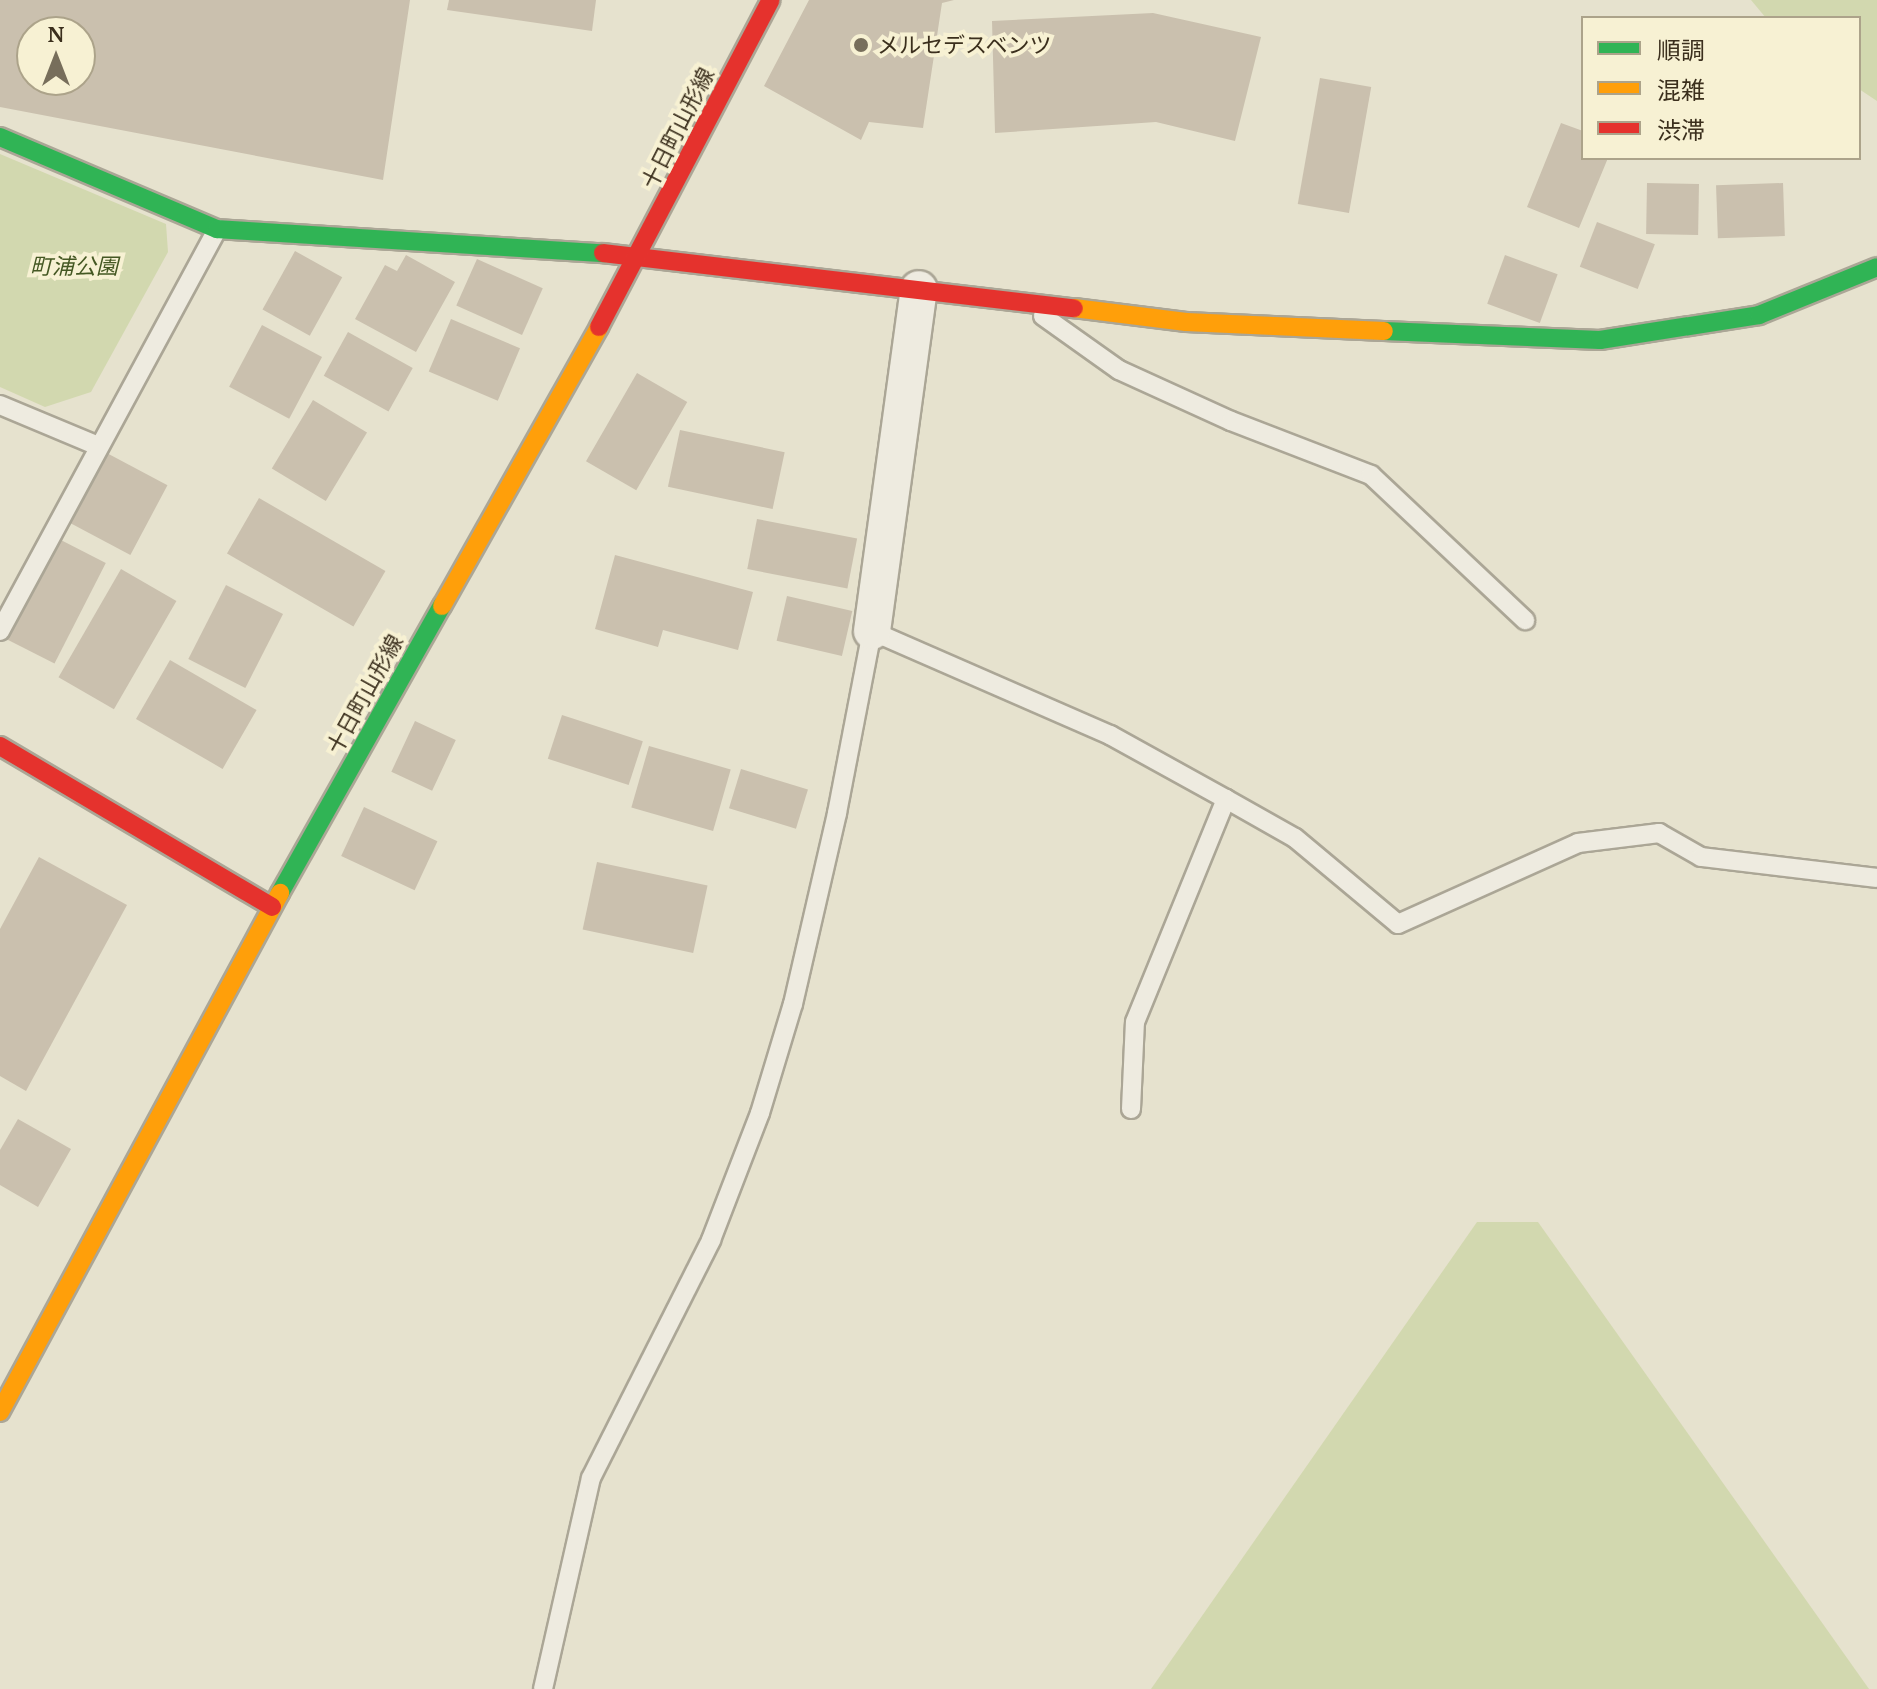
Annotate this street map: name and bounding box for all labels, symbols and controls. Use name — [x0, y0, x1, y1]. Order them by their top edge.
north arrow — [16, 16, 96, 96]
legend — [1581, 16, 1861, 160]
text: N — [48, 19, 64, 48]
place label: メルセデスベンツ — [877, 32, 1053, 58]
text: 順調 — [1657, 34, 1705, 66]
marker: メルセデスベンツ — [852, 36, 870, 54]
street label: 十日町山形線 — [635, 63, 719, 193]
text: 混雑 — [1657, 74, 1705, 106]
text: 渋滞 — [1657, 114, 1705, 146]
park label: 町浦公園 — [30, 253, 118, 279]
street label: 十日町山形線 — [320, 630, 408, 758]

